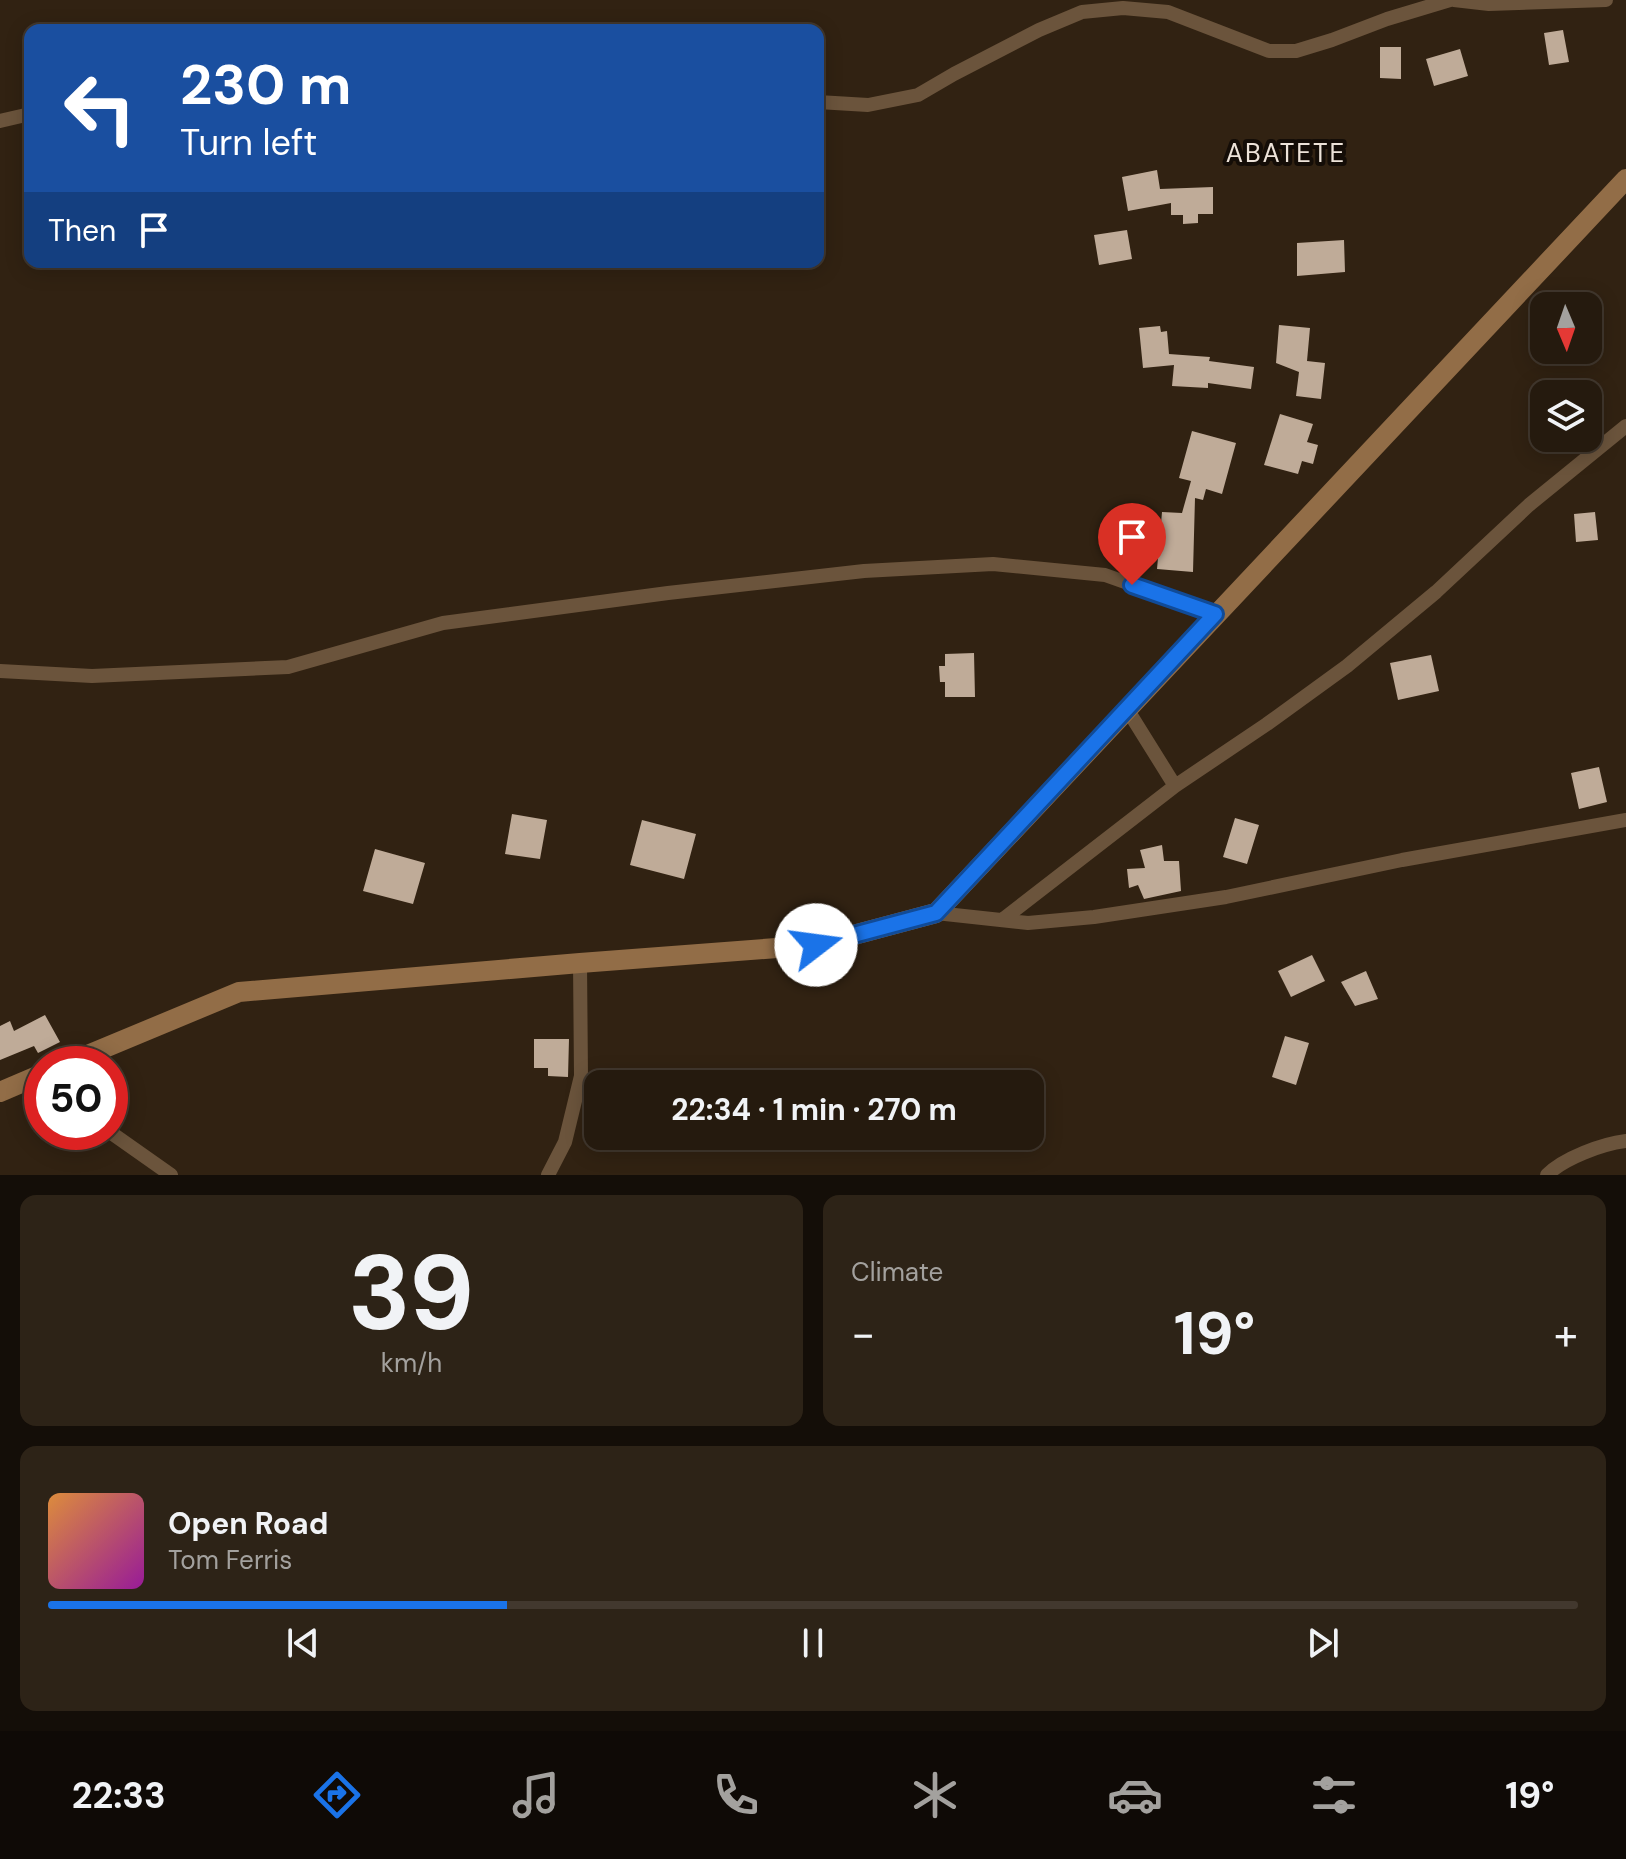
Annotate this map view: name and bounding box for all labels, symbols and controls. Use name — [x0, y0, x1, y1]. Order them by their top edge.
text: 230 m — [180, 48, 351, 121]
icon: left — [48, 56, 152, 160]
text: Turn left — [180, 119, 317, 166]
district label: ABATETE — [1226, 136, 1346, 170]
icon: arrive — [132, 208, 176, 252]
text: Then — [48, 211, 116, 250]
north arrow — [1530, 292, 1602, 364]
map controls — [1530, 292, 1602, 452]
button: layers — [1530, 380, 1602, 452]
pin — [1098, 503, 1166, 585]
icon: arrive — [1110, 515, 1154, 559]
position arrow — [774, 903, 858, 987]
speed limit sign: 50 — [24, 1046, 128, 1150]
text: 22:34 · 1 min · 270 m — [671, 1090, 957, 1129]
text: 39 — [348, 1226, 475, 1361]
text: Climate — [851, 1255, 943, 1289]
text: 19° — [1174, 1294, 1255, 1373]
text: − — [851, 1305, 875, 1363]
text: + — [1554, 1305, 1578, 1363]
text: km/h — [381, 1346, 442, 1380]
text: Open Road — [168, 1504, 328, 1543]
text: Tom Ferris — [168, 1543, 292, 1577]
icon: previous — [281, 1621, 325, 1665]
icon: pause — [791, 1621, 835, 1665]
icon: next — [1301, 1621, 1345, 1665]
icon: directions — [309, 1767, 365, 1823]
icon: music — [508, 1767, 564, 1823]
icon: phone — [708, 1767, 764, 1823]
icon: climate — [907, 1767, 963, 1823]
icon: car — [1107, 1767, 1163, 1823]
icon: filters — [1306, 1767, 1362, 1823]
text: 22:33 — [72, 1772, 166, 1819]
text: 19° — [1505, 1772, 1554, 1819]

